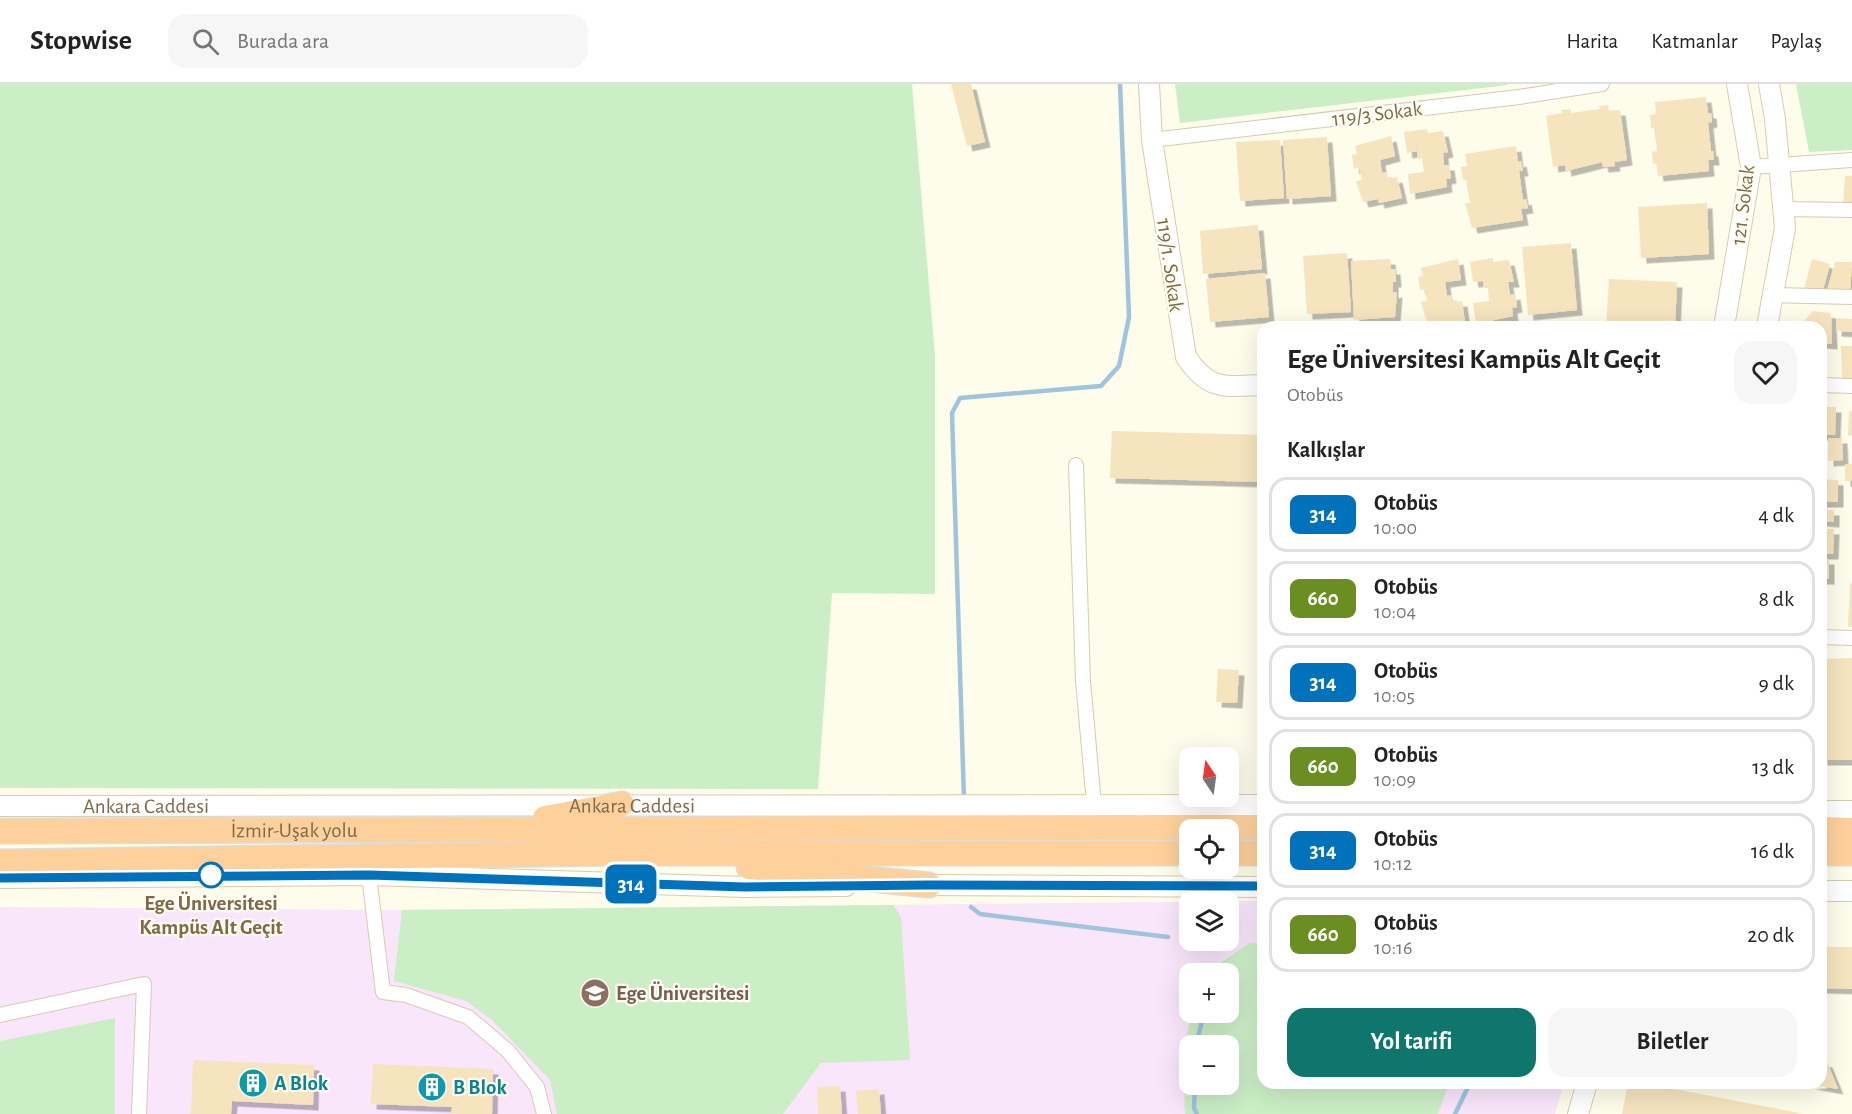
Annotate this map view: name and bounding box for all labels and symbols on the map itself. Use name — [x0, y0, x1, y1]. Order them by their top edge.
street label: 119/3 Sokak — [1331, 98, 1424, 130]
street label: 121. Sokak — [1728, 163, 1758, 246]
street label: 119/1. Sokak — [1153, 217, 1187, 313]
north arrow — [1179, 747, 1239, 807]
street label: Ankara Caddesi — [83, 795, 209, 816]
street label: Ankara Caddesi — [569, 795, 695, 816]
street label: İzmir-Uşak yolu — [231, 819, 358, 841]
marker: Ege Üniversitesi Kampüs Alt Geçit — [198, 862, 224, 888]
line badge: 314 — [596, 864, 666, 904]
place label: Ege Üniversitesi Kampüs Alt Geçit — [139, 891, 283, 938]
school or university icon: Ege Üniversitesi — [579, 977, 611, 1009]
place label: Ege Üniversitesi — [616, 981, 750, 1004]
building icon: A Blok — [237, 1067, 269, 1099]
building icon: B Blok — [416, 1071, 448, 1103]
place label: A Blok — [274, 1073, 329, 1094]
place label: B Blok — [453, 1077, 507, 1098]

